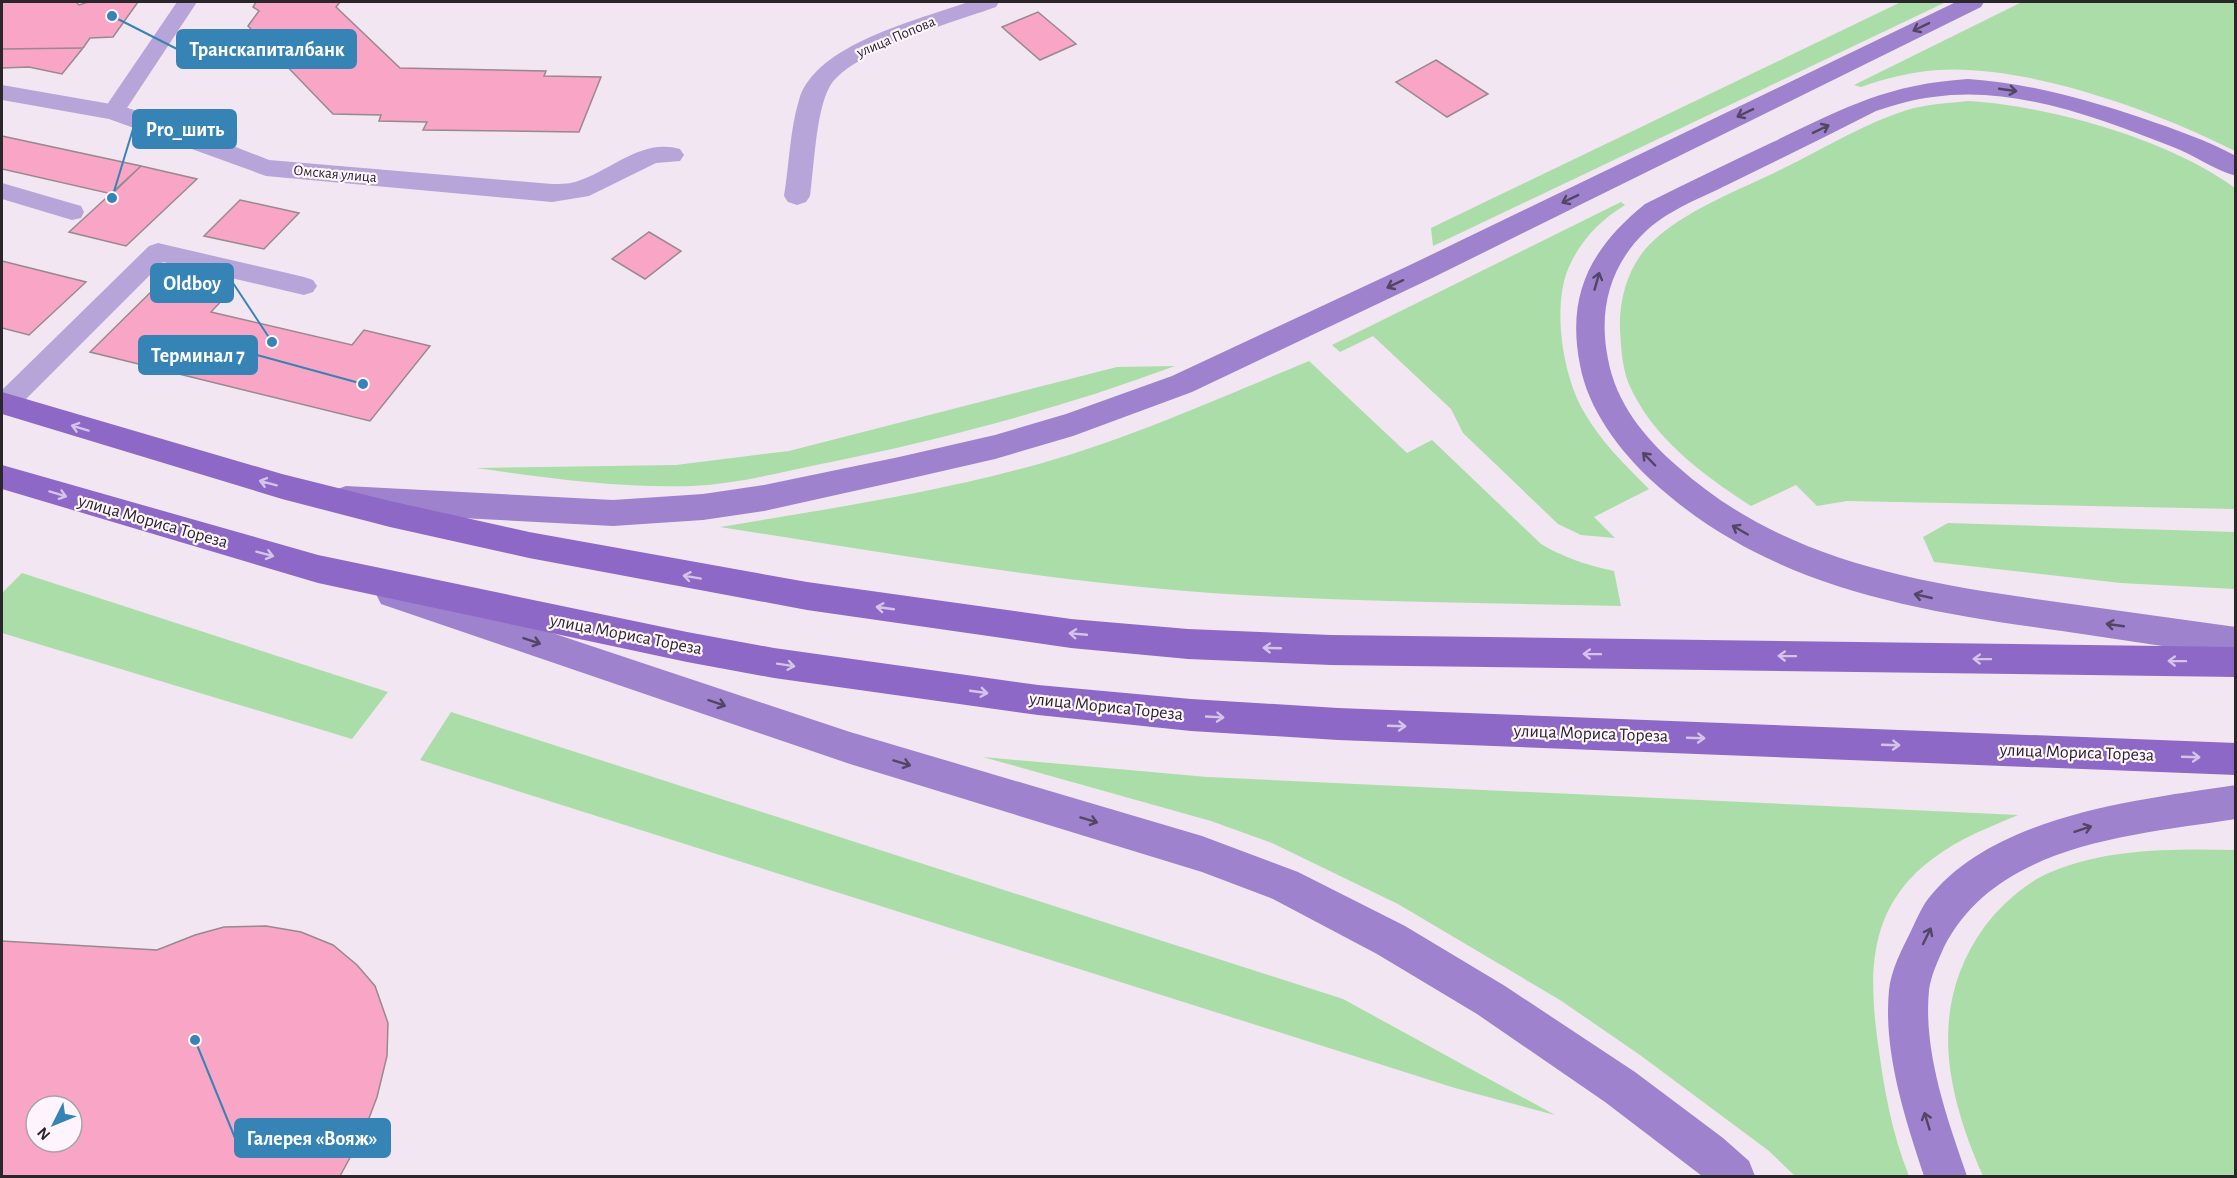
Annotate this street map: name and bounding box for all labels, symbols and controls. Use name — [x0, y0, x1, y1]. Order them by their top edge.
street label: улица Попова — [854, 14, 938, 61]
one-way arrow — [1912, 22, 1930, 34]
callout: Транскапиталбанк — [177, 30, 356, 68]
text: Транскапиталбанк — [189, 40, 345, 60]
one-way arrow — [1997, 84, 2017, 95]
one-way arrow — [1737, 107, 1755, 119]
callout: Pro_шить — [133, 110, 236, 148]
text: Pro_шить — [146, 120, 225, 140]
one-way arrow — [1812, 122, 1830, 134]
street label: Омская улица — [293, 163, 378, 185]
one-way arrow — [1562, 193, 1580, 205]
callout: Oldboy — [151, 264, 233, 302]
one-way arrow — [1592, 272, 1603, 291]
text: Oldboy — [163, 274, 221, 294]
one-way arrow — [1386, 278, 1404, 290]
callout: Терминал 7 — [139, 336, 257, 374]
text: Терминал 7 — [151, 346, 245, 366]
one-way arrow — [71, 422, 90, 433]
one-way arrow — [1642, 451, 1657, 466]
one-way arrow — [258, 476, 277, 488]
one-way arrow — [48, 489, 67, 500]
street label: улица Мориса Тореза — [75, 492, 230, 552]
one-way arrow — [1732, 524, 1749, 536]
one-way arrow — [255, 549, 274, 560]
one-way arrow — [683, 571, 703, 582]
one-way arrow — [1913, 589, 1932, 601]
one-way arrow — [875, 603, 895, 614]
street label: улица Мориса Тореза — [547, 611, 704, 659]
one-way arrow — [2106, 619, 2126, 630]
one-way arrow — [1069, 628, 1088, 639]
one-way arrow — [522, 636, 541, 647]
one-way arrow — [1263, 642, 1283, 653]
one-way arrow — [1583, 648, 1603, 659]
one-way arrow — [1778, 650, 1798, 662]
one-way arrow — [1973, 653, 1993, 665]
one-way arrow — [2168, 655, 2188, 667]
one-way arrow — [776, 660, 796, 671]
one-way arrow — [969, 687, 989, 698]
street label: улица Мориса Тореза — [1027, 690, 1184, 724]
one-way arrow — [707, 698, 726, 709]
one-way arrow — [1204, 711, 1224, 722]
one-way arrow — [1386, 721, 1406, 732]
street label: улица Мориса Тореза — [1512, 722, 1669, 746]
one-way arrow — [1686, 732, 1706, 744]
one-way arrow — [1881, 740, 1901, 751]
street label: улица Мориса Тореза — [1998, 741, 2155, 765]
one-way arrow — [2181, 751, 2201, 763]
one-way arrow — [892, 758, 911, 769]
one-way arrow — [1079, 815, 1098, 826]
one-way arrow — [2073, 823, 2092, 834]
one-way arrow — [1922, 927, 1934, 945]
north arrow — [24, 1094, 84, 1154]
one-way arrow — [1921, 1112, 1932, 1131]
callout: Галерея «Вояж» — [235, 1119, 390, 1157]
text: N — [34, 1124, 53, 1143]
text: Галерея «Вояж» — [246, 1129, 378, 1149]

